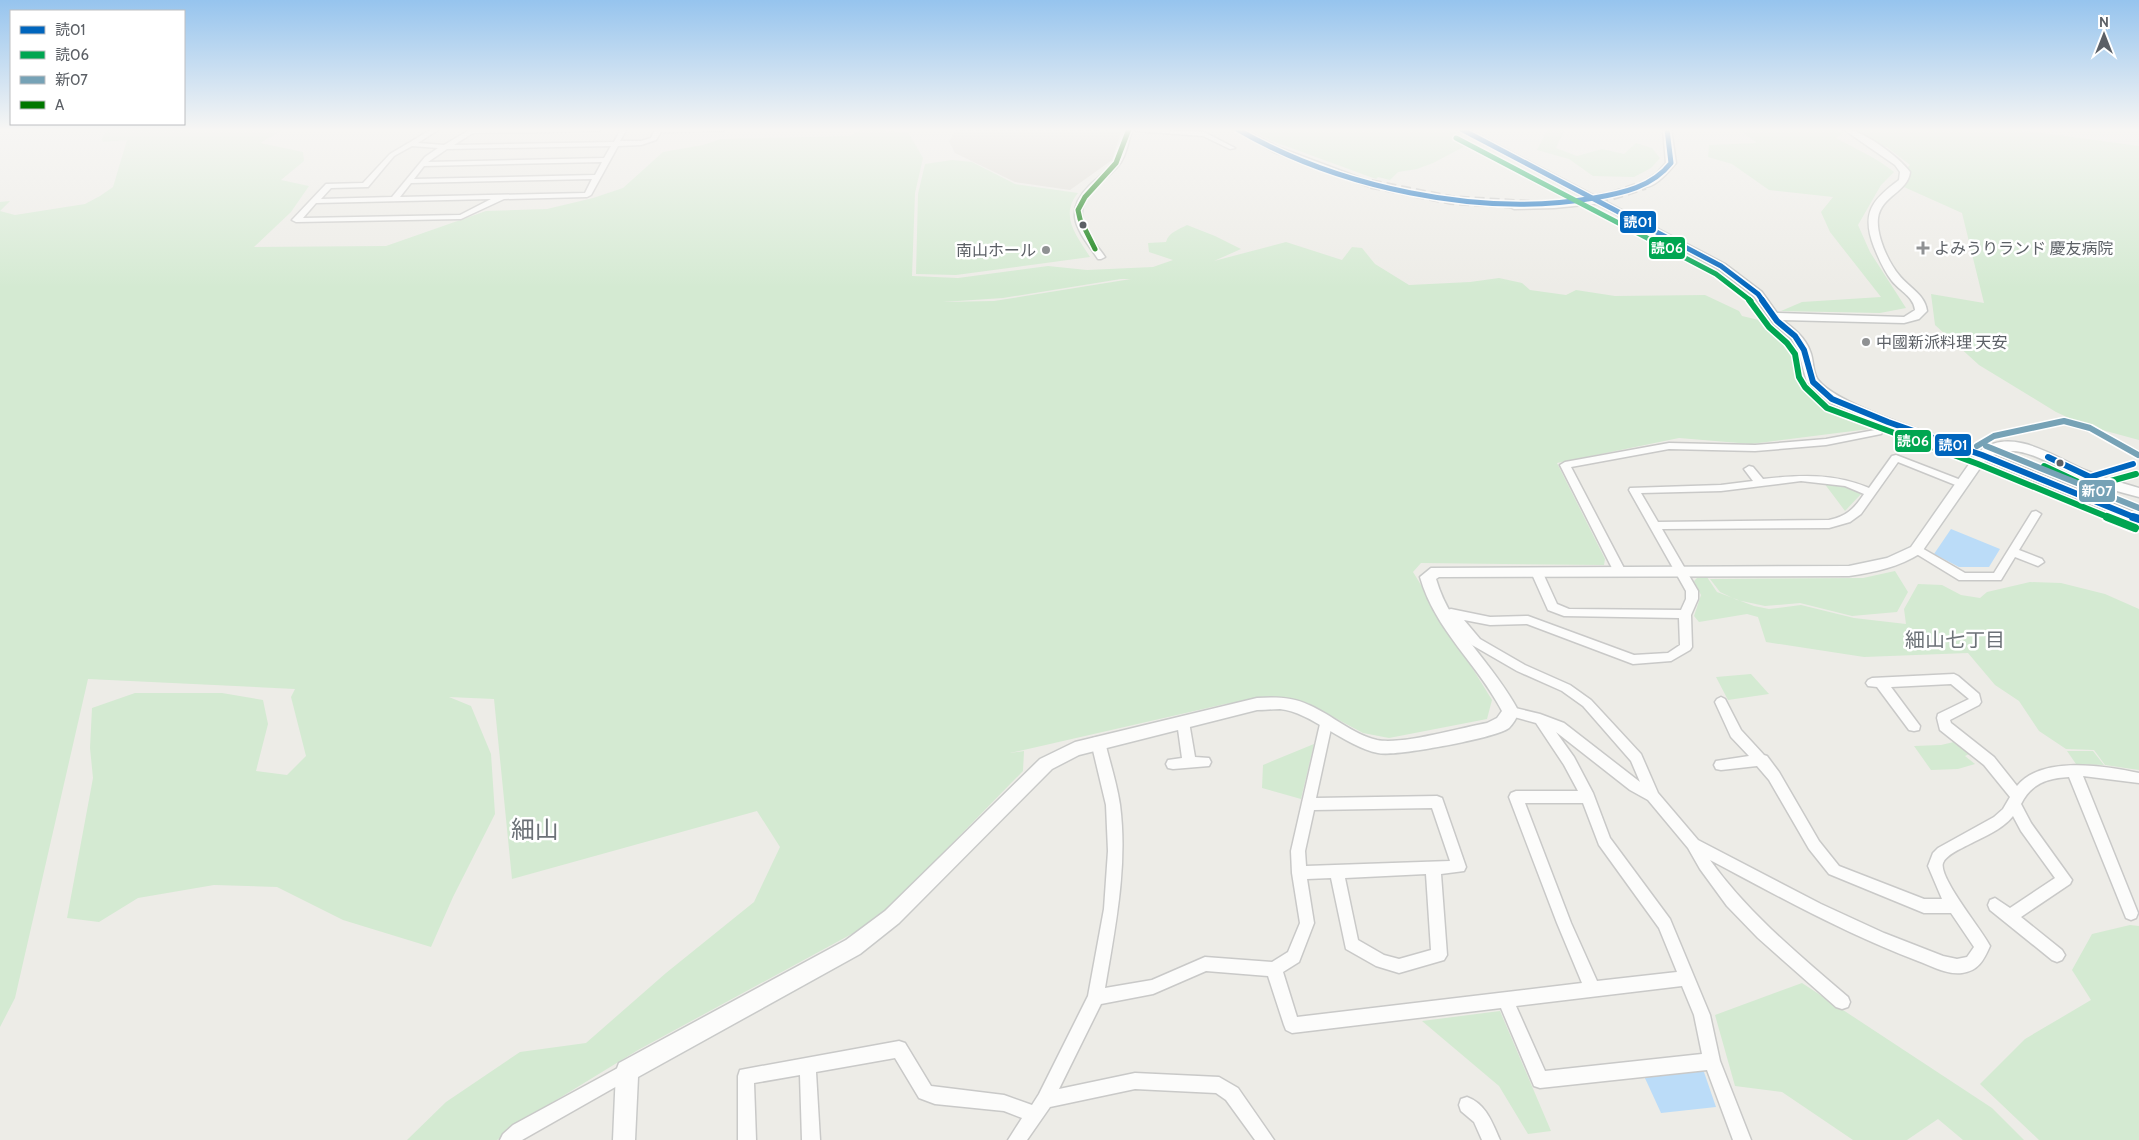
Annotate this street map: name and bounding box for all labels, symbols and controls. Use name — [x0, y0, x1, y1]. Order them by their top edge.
legend — [10, 10, 185, 125]
north arrow — [2079, 10, 2129, 60]
text: N — [2099, 13, 2109, 31]
text: 読01 — [55, 21, 85, 39]
text: 読06 — [55, 46, 89, 64]
text: 新07 — [55, 71, 88, 89]
text: A — [55, 96, 65, 114]
line badge: 読01 — [1619, 210, 1657, 234]
text: 読01 — [1623, 213, 1653, 231]
unlabelled marker — [1078, 220, 1088, 230]
line badge: 読06 — [1648, 236, 1686, 260]
text: 読06 — [1651, 239, 1683, 257]
place label: よみうりランド 慶友病院 — [1934, 239, 2114, 258]
place label: 南山ホール — [956, 241, 1036, 260]
marker: よみうりランド 慶友病院 — [1916, 241, 1930, 255]
marker: 南山ホール — [1040, 244, 1052, 256]
place label: 中國新派料理 天安 — [1876, 333, 2008, 352]
marker: 中國新派料理 天安 — [1860, 336, 1872, 348]
line badge: 読06 — [1894, 429, 1932, 453]
text: 読06 — [1897, 432, 1929, 450]
line badge: 読01 — [1934, 433, 1972, 457]
text: 読01 — [1938, 436, 1968, 454]
unlabelled marker — [2055, 458, 2065, 468]
line badge: 新07 — [2078, 479, 2116, 503]
text: 新07 — [2081, 482, 2113, 500]
district label: 細山七丁目 — [1905, 628, 2005, 652]
district label: 細山 — [511, 815, 559, 844]

